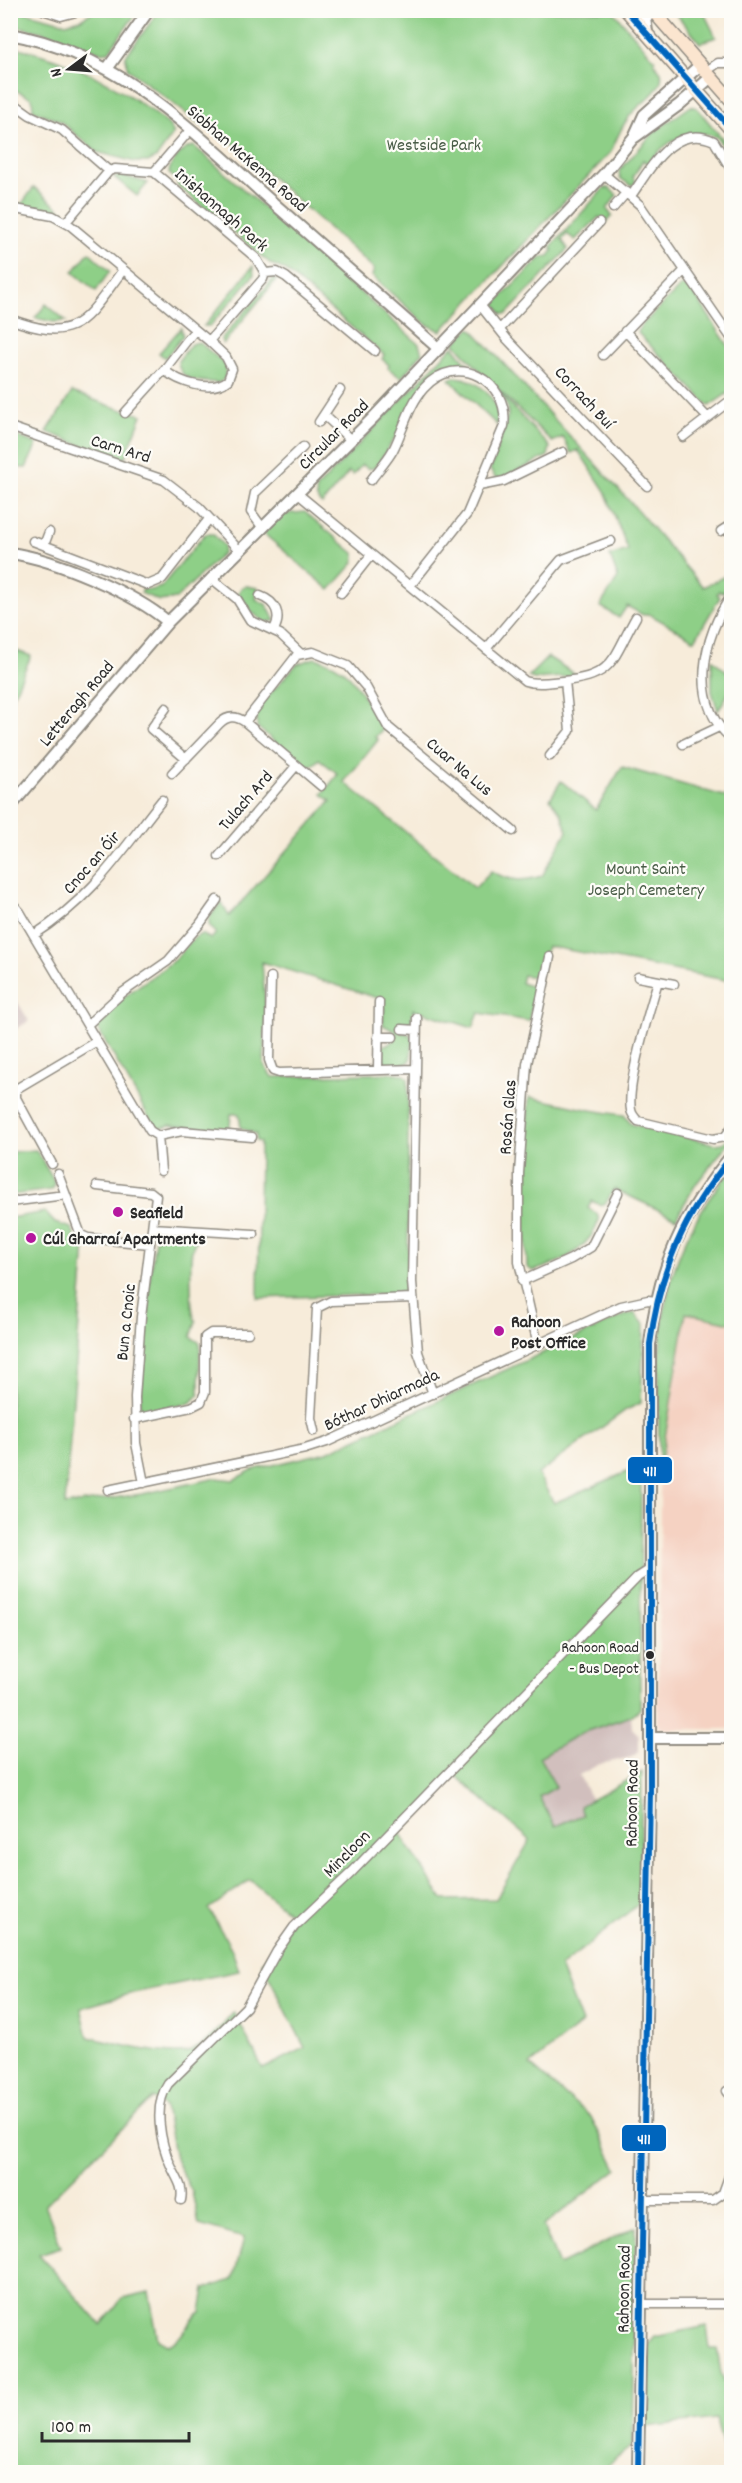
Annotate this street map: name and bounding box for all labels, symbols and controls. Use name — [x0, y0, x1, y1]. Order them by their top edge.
north arrow — [39, 39, 99, 99]
text: N — [45, 65, 69, 79]
street label: Siobhan McKenna Road — [180, 100, 312, 220]
park label: Westside Park — [387, 134, 481, 159]
street label: Inishannagh Park — [168, 163, 273, 259]
street label: Corrach Buí — [547, 362, 620, 437]
street label: Circular Road — [294, 395, 376, 477]
street label: Carn Ard — [87, 429, 153, 471]
street label: Letteragh Road — [34, 656, 121, 753]
street label: Cuar Na Lus — [420, 733, 497, 803]
street label: Tulach Ard — [214, 766, 280, 837]
street label: Cnoc an Óir — [58, 826, 128, 901]
park label: Mount Saint Joseph Cemetery — [588, 858, 705, 904]
street label: Rosán Glas — [494, 1079, 525, 1156]
place label: Seafield — [130, 1202, 183, 1227]
marker: Seafield — [111, 1205, 125, 1219]
place label: Cúl Gharraí Apartments — [43, 1228, 206, 1253]
marker: Cúl Gharraí Apartments — [24, 1231, 38, 1245]
street label: Bun a Cnoic — [111, 1283, 144, 1362]
place label: Rahoon Post Office — [511, 1311, 586, 1357]
marker: Rahoon Post Office — [492, 1324, 506, 1338]
street label: Bóthar Dhiarmada — [320, 1363, 444, 1439]
line badge: 411 — [627, 1456, 673, 1484]
text: 411 — [643, 1461, 657, 1484]
place label: Rahoon Road - Bus Depot — [561, 1637, 639, 1681]
marker: Rahoon Road - Bus Depot — [644, 1649, 656, 1661]
street label: Rahoon Road — [620, 1759, 647, 1847]
street label: Mincloon — [318, 1825, 377, 1884]
line badge: 411 — [621, 2124, 667, 2152]
text: 411 — [637, 2129, 651, 2152]
street label: Rahoon Road — [612, 2245, 639, 2333]
scale bar — [42, 2405, 189, 2443]
text: 100 m — [51, 2416, 91, 2441]

